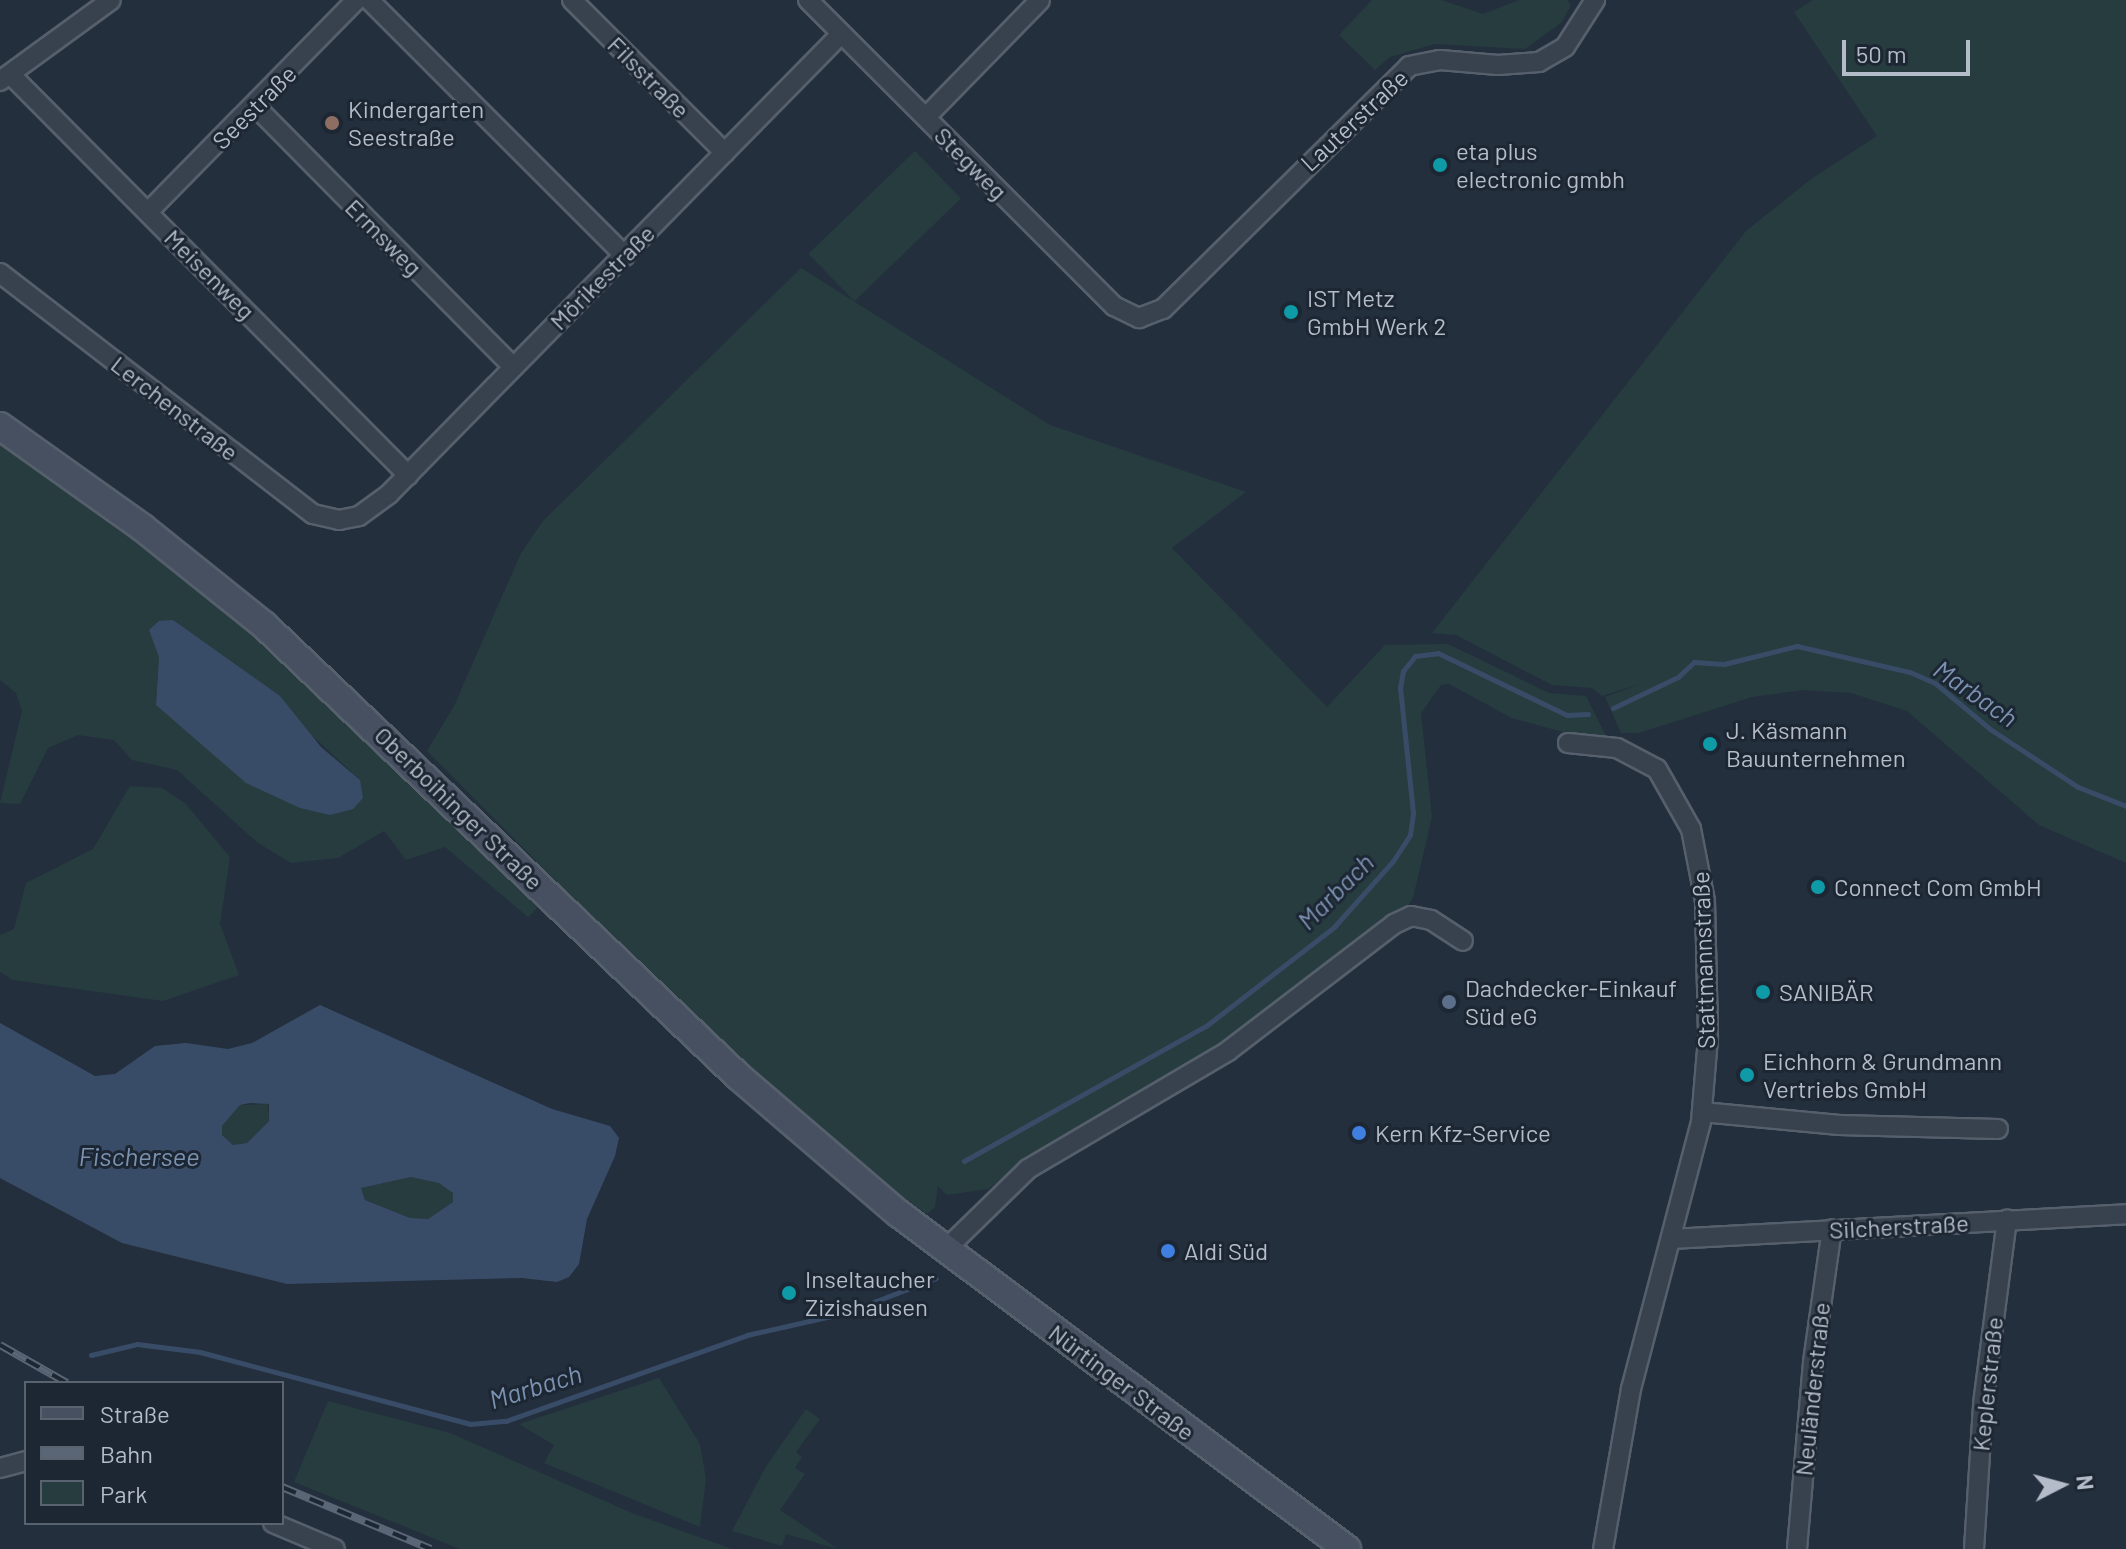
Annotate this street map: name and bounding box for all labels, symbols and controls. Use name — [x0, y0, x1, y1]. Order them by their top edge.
scale bar — [1846, 24, 1974, 74]
street label: Filsstraße — [602, 30, 696, 124]
text: 50 m — [1856, 39, 1907, 68]
street label: Seestraße — [206, 59, 302, 155]
street label: Lauterstraße — [1294, 63, 1414, 177]
place label: Kindergarten Seestraße — [348, 95, 484, 151]
marker: Kindergarten Seestraße — [323, 114, 341, 132]
street label: Stegweg — [929, 121, 1013, 205]
place label: eta plus electronic gmbh — [1456, 137, 1625, 193]
marker: eta plus electronic gmbh — [1431, 156, 1449, 174]
street label: Ermsweg — [340, 193, 428, 281]
street label: Mörikestraße — [544, 219, 660, 335]
street label: Meisenweg — [159, 223, 261, 325]
place label: IST Metz GmbH Werk 2 — [1307, 284, 1446, 340]
marker: IST Metz GmbH Werk 2 — [1282, 303, 1300, 321]
street label: Lerchenstraße — [106, 349, 244, 467]
water label: Marbach — [1928, 653, 2024, 733]
place label: J. Käsmann Bauunternehmen — [1726, 716, 1906, 772]
street label: Oberboihinger Straße — [369, 720, 549, 896]
marker: J. Käsmann Bauunternehmen — [1701, 735, 1719, 753]
water label: Marbach — [1290, 846, 1380, 936]
street label: Stattmannstraße — [1686, 871, 1720, 1049]
place label: Connect Com GmbH — [1834, 873, 2042, 901]
marker: Connect Com GmbH — [1809, 878, 1827, 896]
place label: Dachdecker-Einkauf Süd eG — [1465, 974, 1677, 1030]
place label: SANIBÄR — [1779, 978, 1874, 1006]
marker: SANIBÄR — [1754, 983, 1772, 1001]
marker: Dachdecker-Einkauf Süd eG — [1440, 993, 1458, 1011]
place label: Eichhorn & Grundmann Vertriebs GmbH — [1763, 1047, 2002, 1103]
marker: Eichhorn & Grundmann Vertriebs GmbH — [1738, 1066, 1756, 1084]
place label: Kern Kfz-Service — [1375, 1119, 1551, 1147]
marker: Kern Kfz-Service — [1350, 1124, 1368, 1142]
water label: Fischersee — [78, 1140, 200, 1172]
street label: Silcherstraße — [1828, 1208, 1970, 1244]
place label: Aldi Süd — [1184, 1237, 1268, 1265]
marker: Aldi Süd — [1159, 1242, 1177, 1260]
place label: Inseltaucher Zizishausen — [805, 1265, 935, 1321]
marker: Inseltaucher Zizishausen — [780, 1284, 798, 1302]
street label: Neuländerstraße — [1789, 1301, 1835, 1477]
street label: Keplerstraße — [1966, 1316, 2008, 1452]
street label: Nürtinger Straße — [1043, 1318, 1201, 1446]
water label: Marbach — [485, 1357, 585, 1415]
legend — [24, 1381, 284, 1525]
text: Straße — [100, 1399, 170, 1428]
text: Bahn — [100, 1439, 153, 1468]
north arrow — [2022, 1445, 2102, 1525]
text: N — [2072, 1474, 2100, 1491]
text: Park — [100, 1479, 147, 1508]

